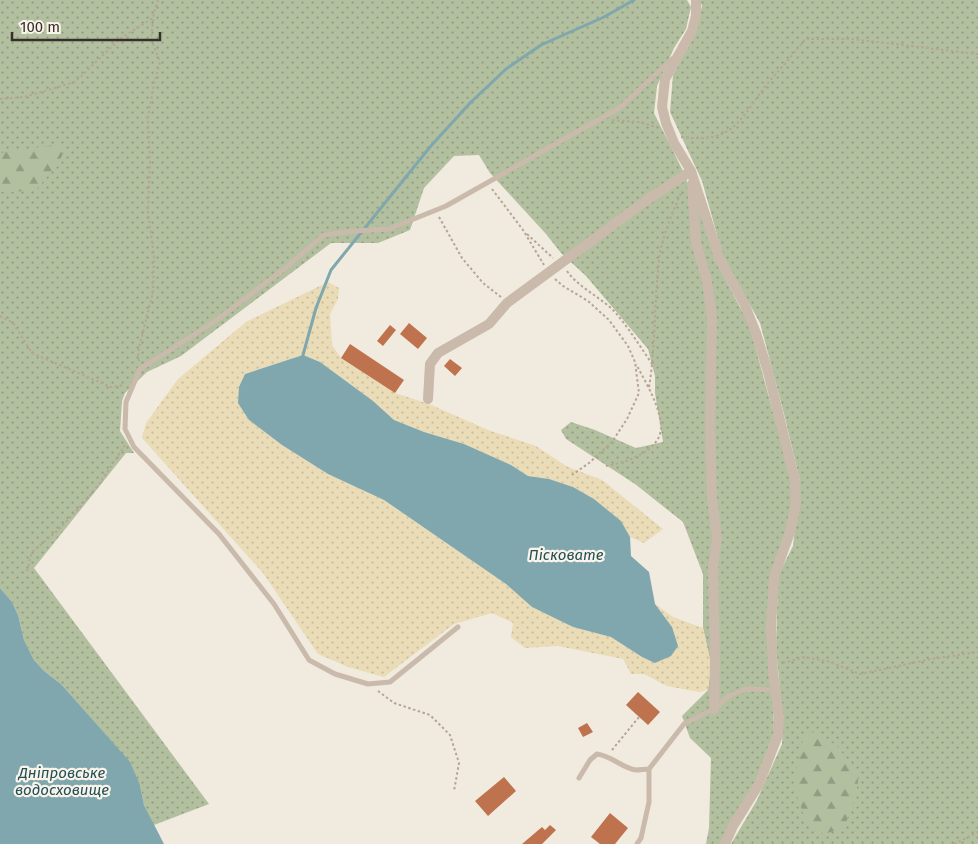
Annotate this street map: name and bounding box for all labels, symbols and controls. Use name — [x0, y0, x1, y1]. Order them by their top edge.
scale bar — [12, 10, 160, 42]
text: 100 m — [20, 18, 60, 36]
water label: Пісковате — [529, 546, 604, 564]
water label: Дніпровське водосховище — [15, 764, 109, 799]

